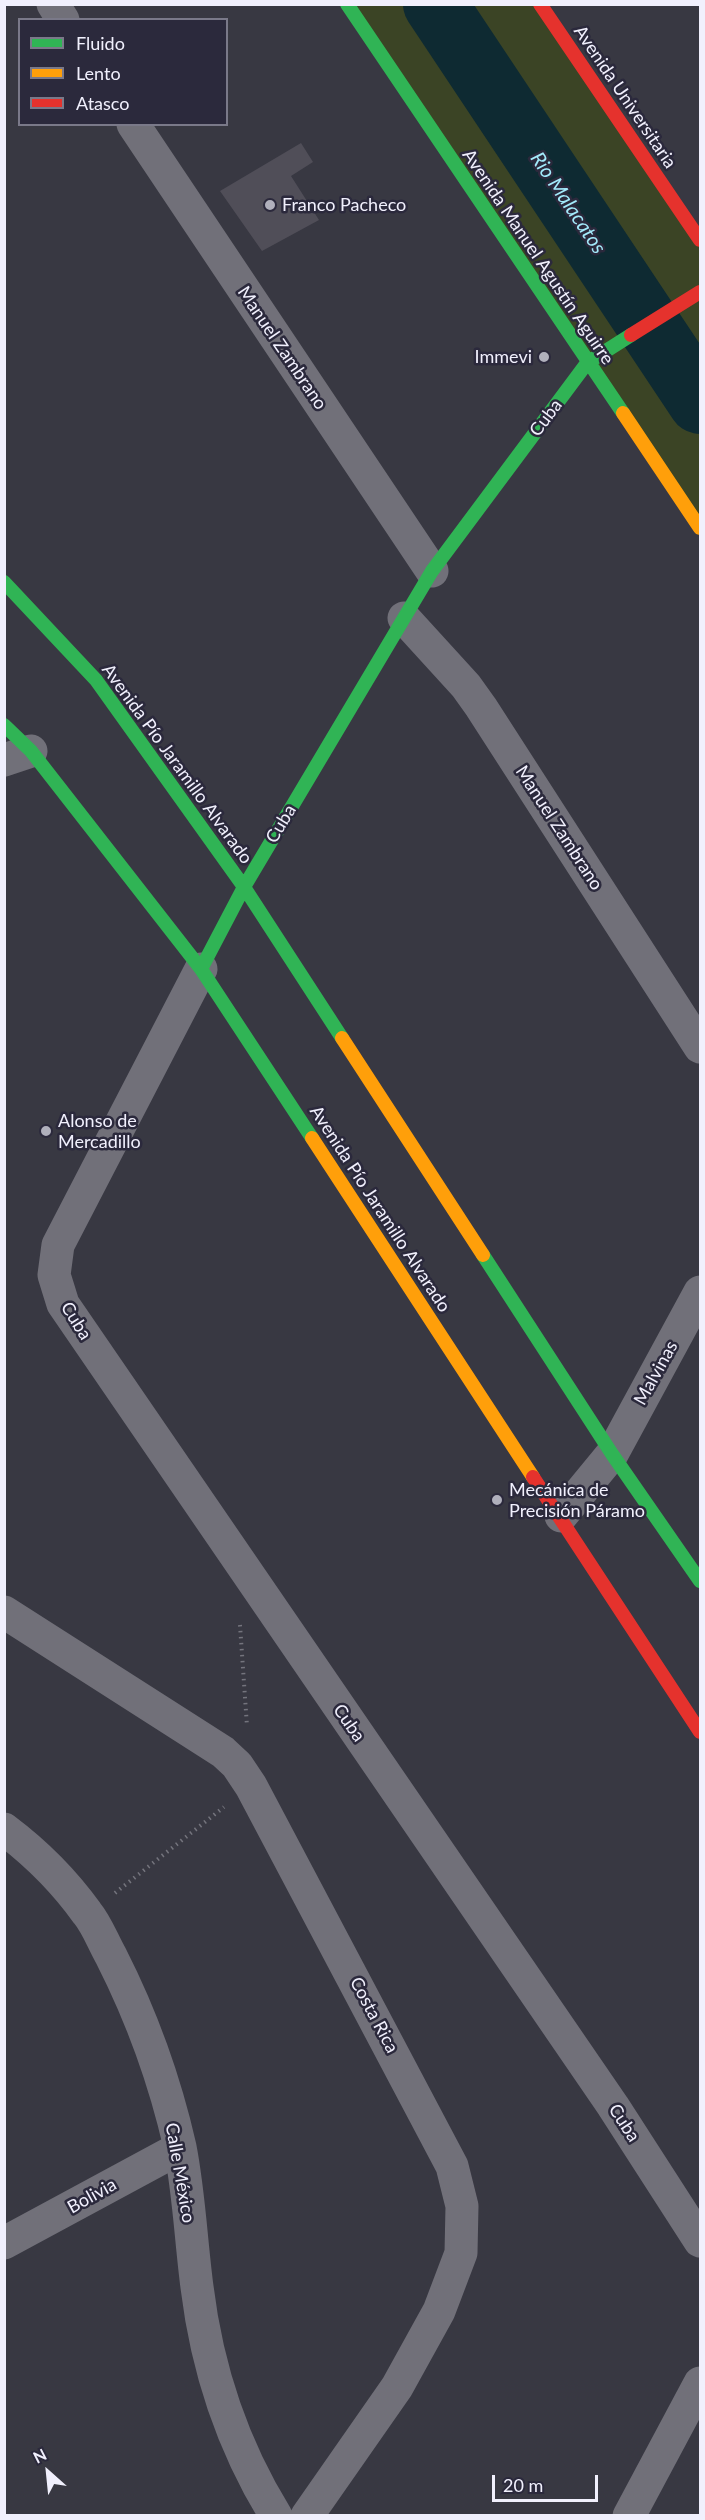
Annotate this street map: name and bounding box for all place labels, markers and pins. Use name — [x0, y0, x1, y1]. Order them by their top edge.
place label: Franco Pacheco — [282, 194, 406, 216]
marker: Franco Pacheco — [263, 198, 277, 212]
place label: Immevi — [475, 346, 532, 368]
marker: Immevi — [537, 350, 551, 364]
place label: Alonso de Mercadillo — [58, 1110, 141, 1152]
marker: Alonso de Mercadillo — [39, 1124, 53, 1138]
place label: Mecánica de Precisión Páramo — [509, 1479, 645, 1522]
marker: Mecánica de Precisión Páramo — [490, 1493, 504, 1507]

